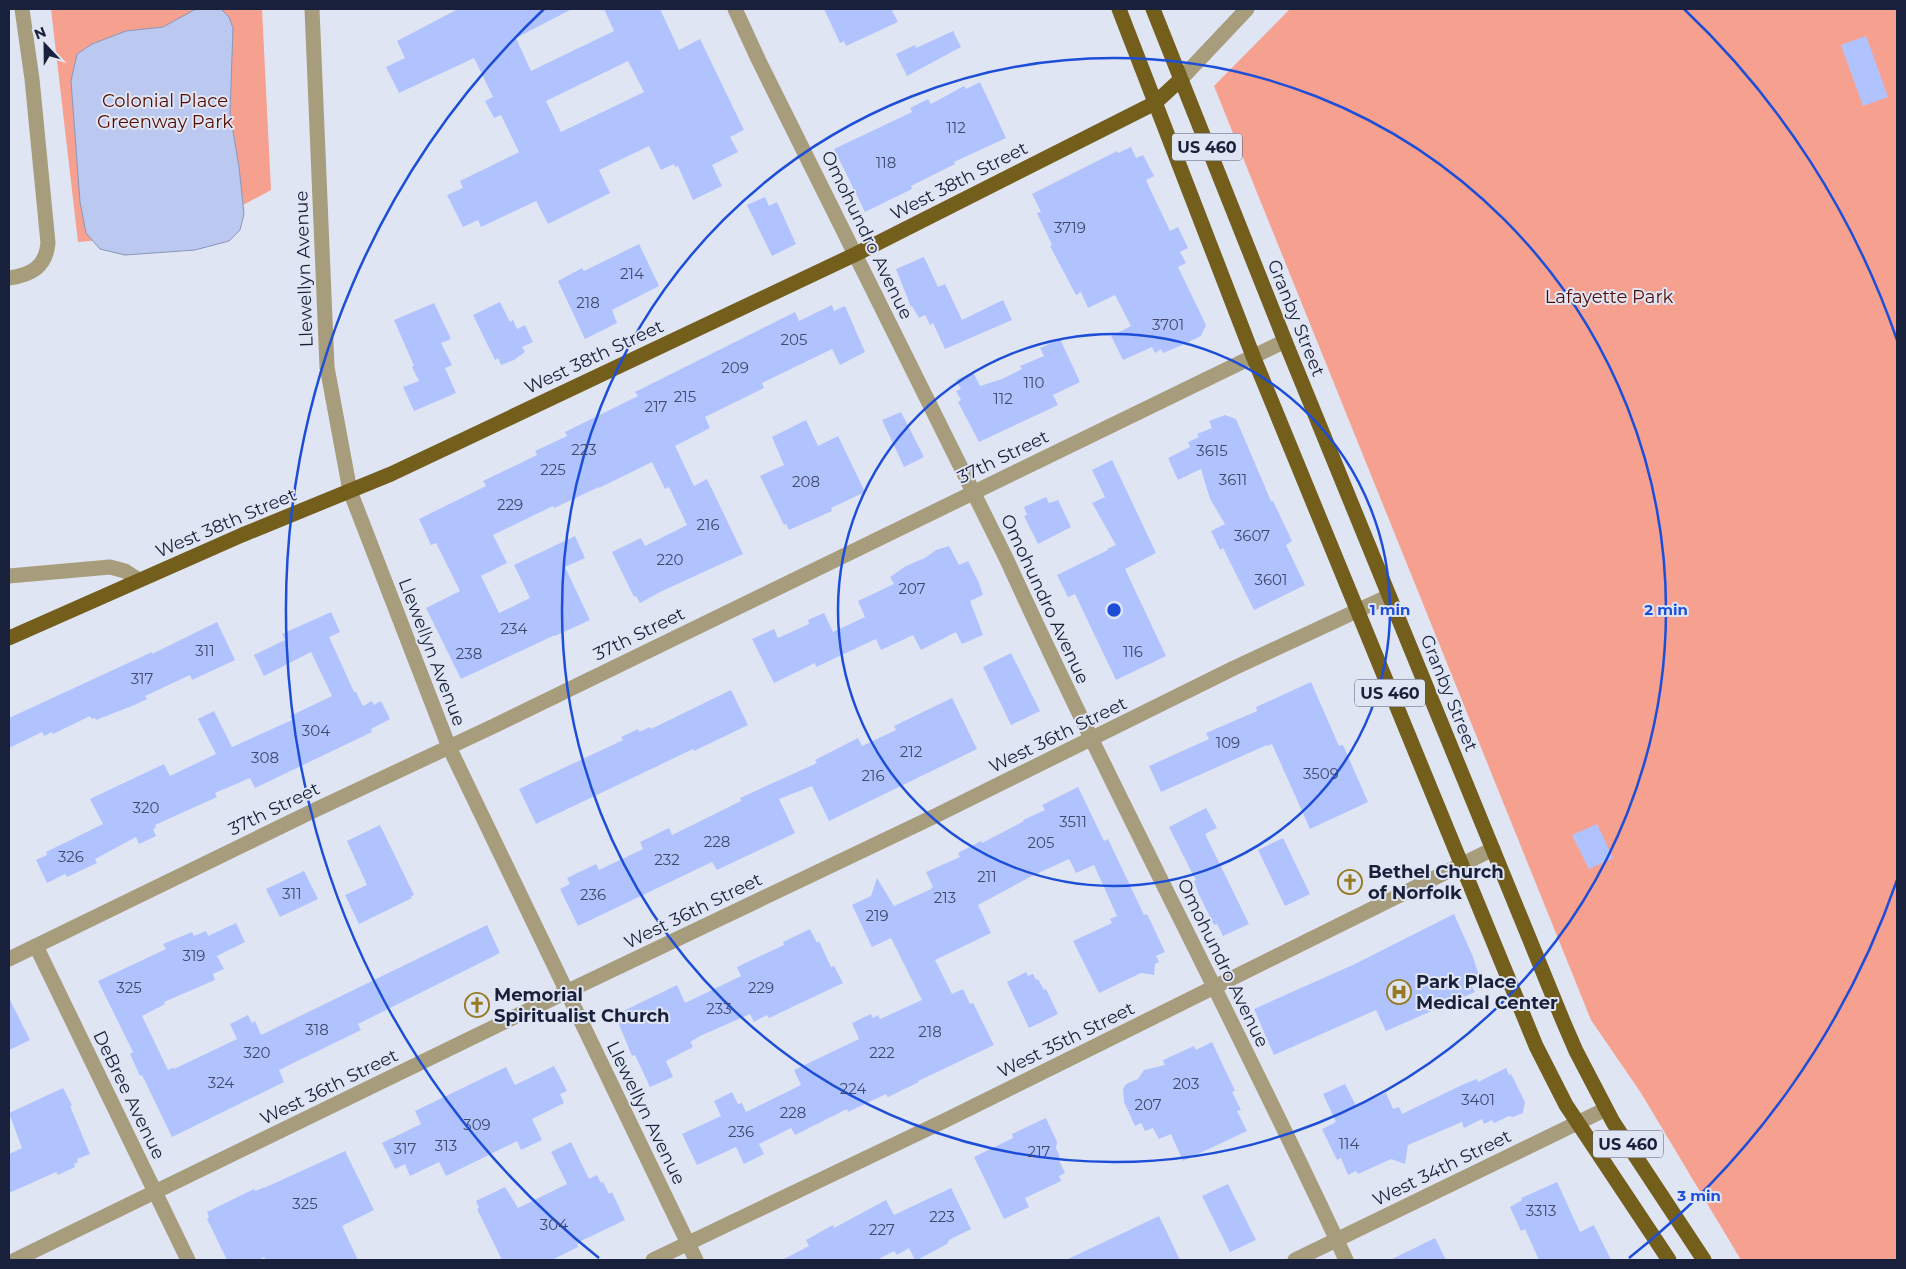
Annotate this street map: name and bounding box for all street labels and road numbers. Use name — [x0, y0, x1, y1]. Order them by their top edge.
road number: US 460 — [1172, 134, 1242, 160]
street label: West 38th Street — [887, 137, 1031, 225]
street label: Omohundro Avenue — [817, 147, 918, 323]
street label: Llewellyn Avenue — [290, 190, 318, 348]
street label: Granby Street — [1263, 256, 1329, 380]
street label: West 38th Street — [521, 315, 667, 399]
street label: 37th Street — [954, 425, 1052, 489]
street label: West 38th Street — [152, 483, 300, 563]
street label: Omohundro Avenue — [996, 510, 1094, 688]
street label: Llewellyn Avenue — [394, 575, 470, 729]
street label: 37th Street — [590, 602, 688, 666]
street label: Granby Street — [1416, 631, 1482, 755]
road number: US 460 — [1355, 680, 1425, 706]
street label: West 36th Street — [986, 692, 1130, 778]
street label: 37th Street — [225, 777, 323, 841]
street label: West 36th Street — [621, 868, 765, 954]
street label: Omohundro Avenue — [1173, 875, 1274, 1051]
street label: West 35th Street — [994, 997, 1138, 1083]
street label: DeBree Avenue — [88, 1027, 170, 1163]
street label: Llewellyn Avenue — [602, 1038, 690, 1188]
street label: West 36th Street — [257, 1044, 401, 1130]
street label: West 34th Street — [1369, 1125, 1515, 1211]
road number: US 460 — [1593, 1130, 1663, 1158]

